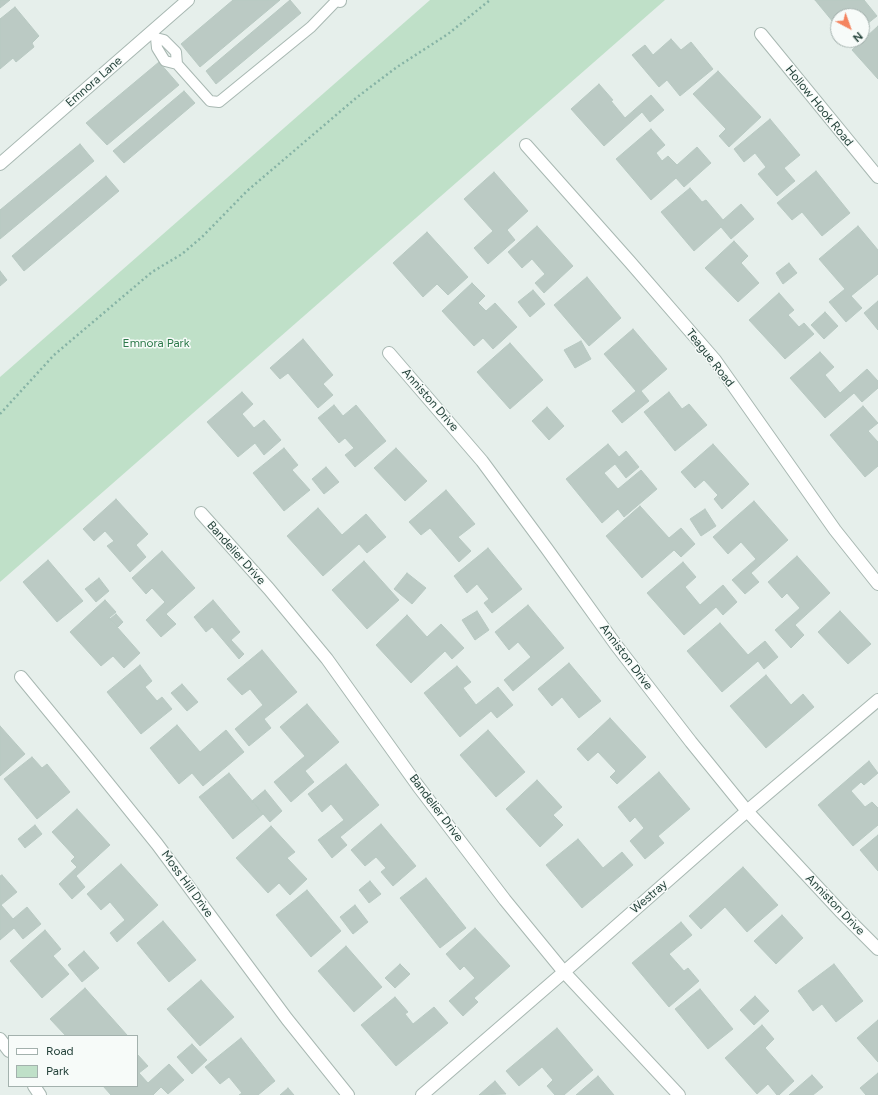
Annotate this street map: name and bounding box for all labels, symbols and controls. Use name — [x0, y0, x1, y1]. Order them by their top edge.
north arrow — [830, 8, 870, 48]
text: N — [850, 29, 865, 44]
street label: Emnora Lane — [63, 54, 125, 110]
street label: Hollow Hook Road — [782, 63, 856, 149]
street label: Teague Road — [683, 326, 737, 390]
park label: Emnora Park — [123, 336, 189, 350]
street label: Anniston Drive — [399, 366, 461, 434]
street label: Bandelier Drive — [204, 518, 268, 588]
street label: Anniston Drive — [597, 621, 655, 693]
street label: Bandelier Drive — [406, 772, 466, 844]
street label: Moss Hill Drive — [158, 848, 216, 920]
street label: Anniston Drive — [802, 872, 868, 938]
street label: Westray — [628, 877, 670, 917]
legend — [8, 1035, 138, 1087]
text: Road — [46, 1044, 74, 1058]
text: Park — [46, 1064, 69, 1078]

